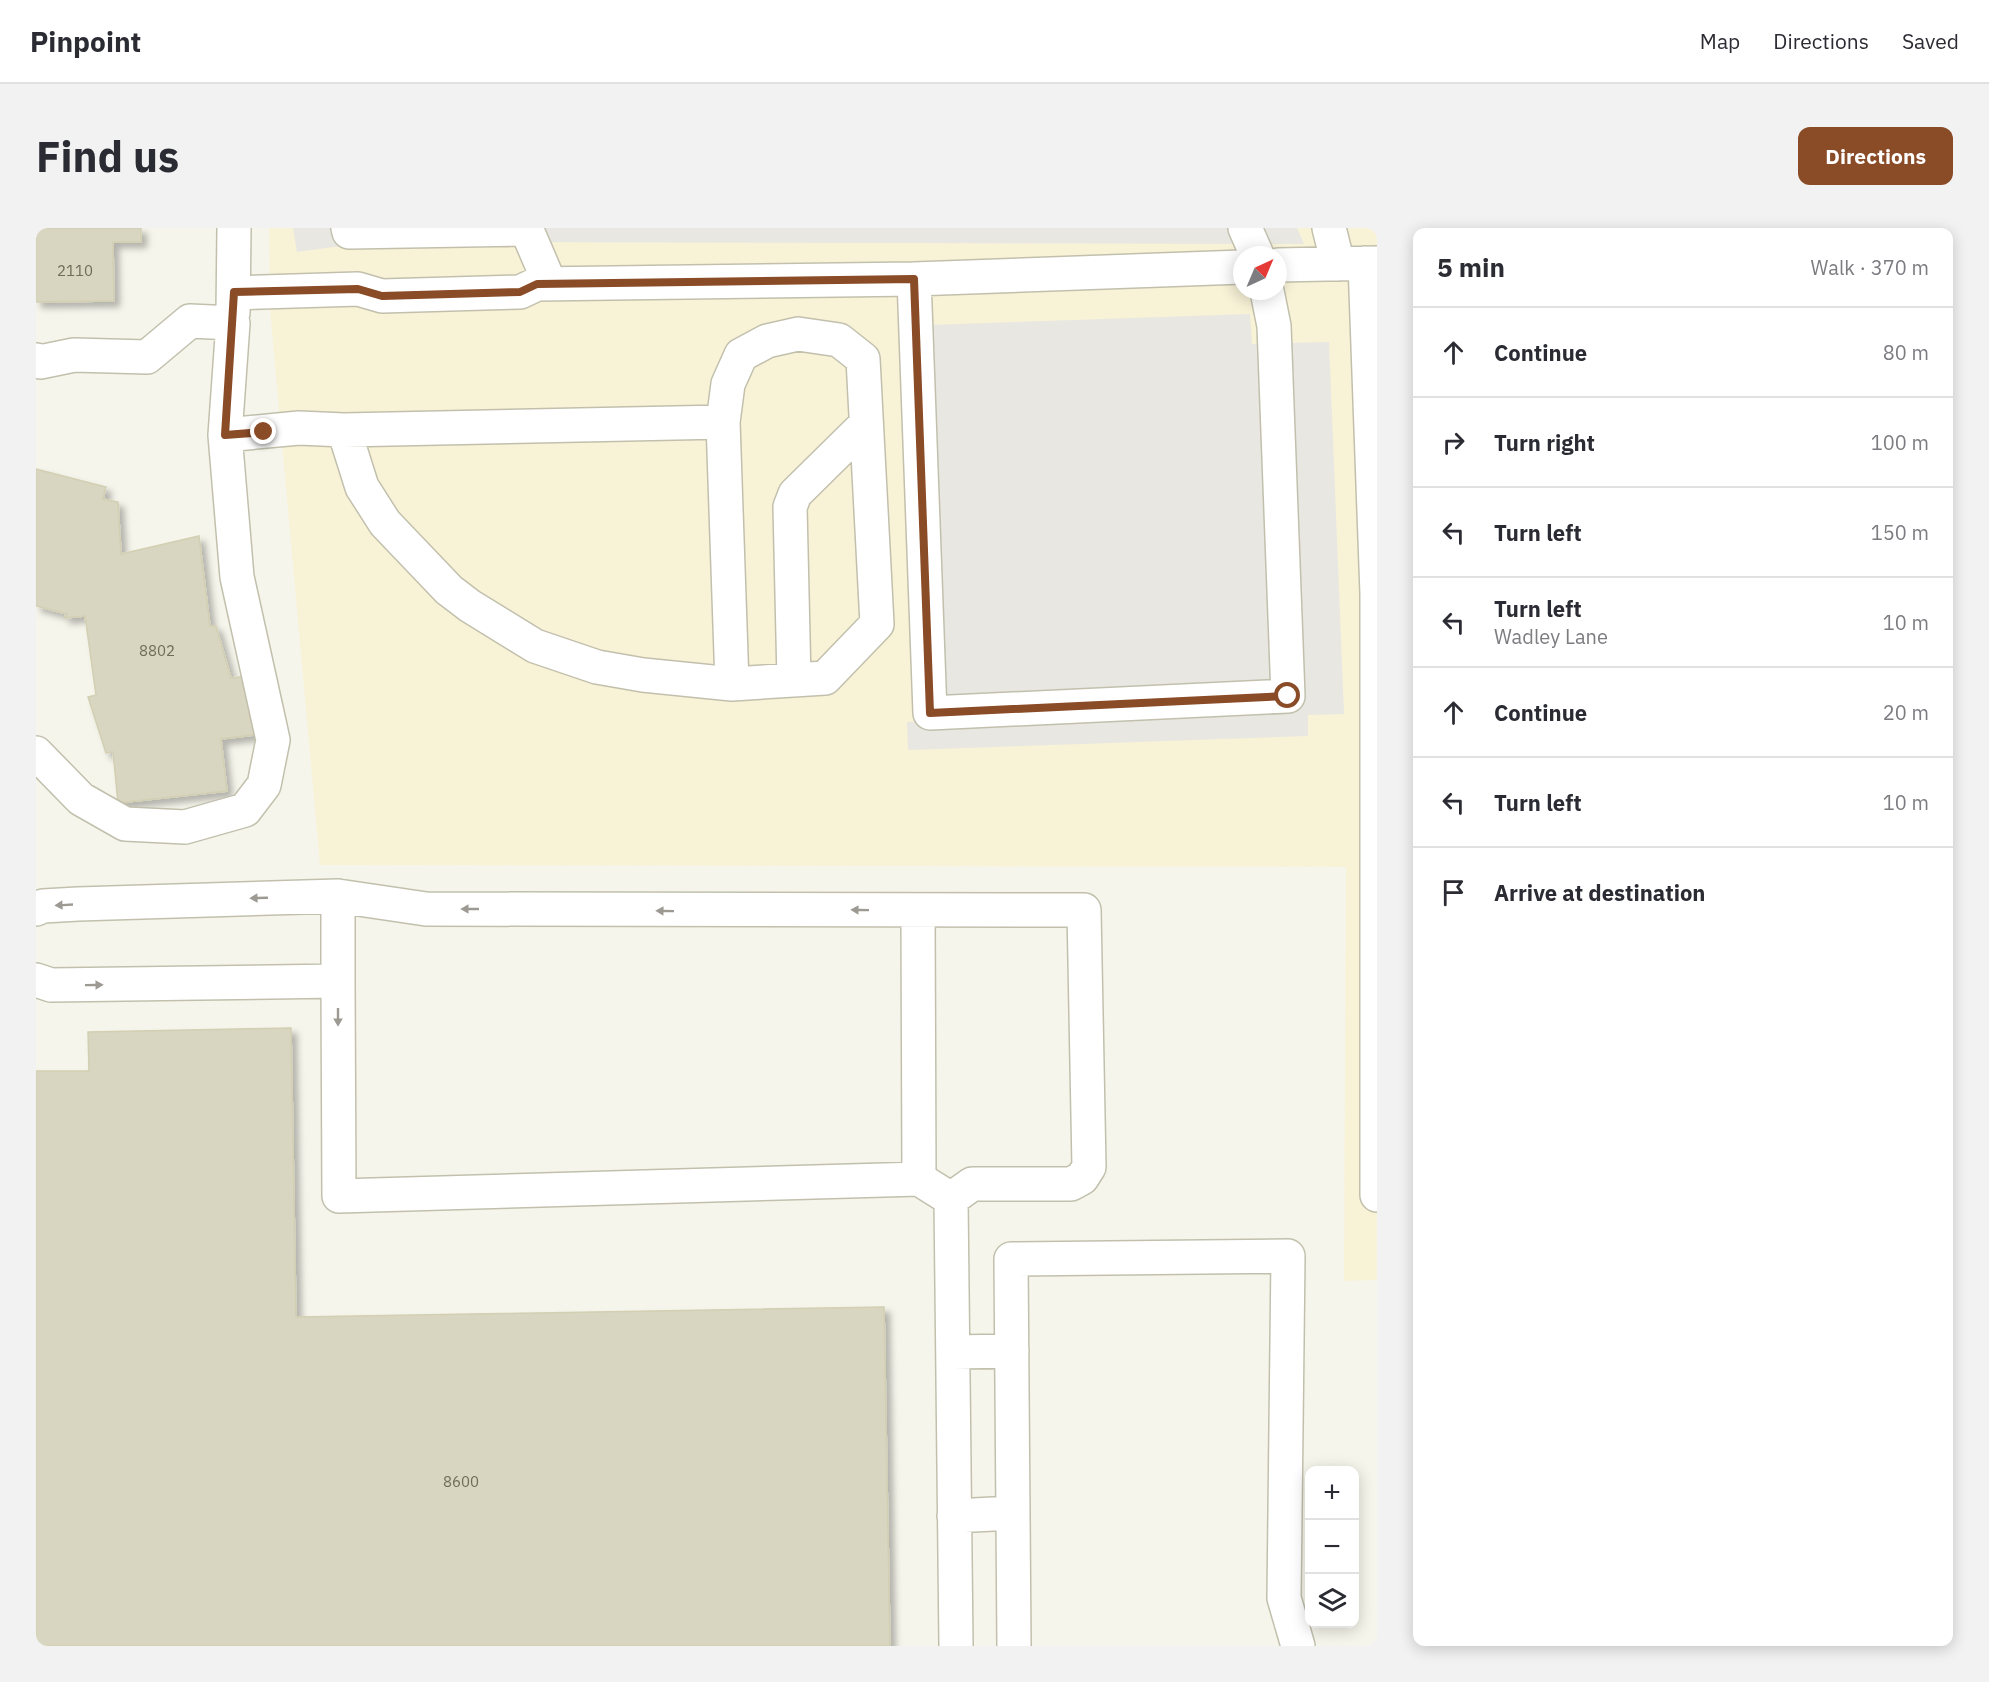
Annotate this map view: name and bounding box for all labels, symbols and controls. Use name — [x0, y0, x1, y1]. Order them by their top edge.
text: Pinpoint — [30, 23, 141, 60]
text: Map — [1700, 27, 1740, 55]
text: Directions — [1773, 27, 1869, 55]
text: Saved — [1902, 27, 1959, 55]
button: Directions — [1798, 127, 1953, 185]
text: Find us — [36, 129, 179, 184]
north arrow — [1233, 246, 1287, 300]
text: 5 min — [1437, 250, 1505, 284]
text: Walk · 370 m — [1811, 254, 1929, 281]
house number: 2110 — [57, 261, 93, 280]
icon: ahead — [1437, 336, 1470, 369]
text: Continue — [1494, 338, 1587, 367]
text: 80 m — [1883, 339, 1929, 366]
route end — [250, 418, 276, 444]
icon: right — [1437, 426, 1470, 459]
text: Turn right — [1494, 428, 1595, 457]
text: 100 m — [1871, 429, 1929, 456]
icon: left — [1437, 516, 1470, 549]
text: Turn left — [1494, 518, 1582, 547]
text: 150 m — [1871, 519, 1929, 546]
text: Turn left — [1494, 594, 1582, 623]
icon: left — [1437, 606, 1470, 639]
text: 10 m — [1883, 609, 1929, 636]
text: Wadley Lane — [1494, 623, 1608, 650]
house number: 8802 — [139, 641, 175, 660]
route start — [1274, 682, 1300, 708]
icon: ahead — [1437, 696, 1470, 729]
text: Continue — [1494, 698, 1587, 727]
text: 20 m — [1883, 699, 1929, 726]
icon: left — [1437, 786, 1470, 819]
text: Turn left — [1494, 788, 1582, 817]
text: 10 m — [1883, 789, 1929, 816]
icon: arrive — [1437, 876, 1470, 909]
text: Arrive at destination — [1494, 878, 1705, 907]
one-way arrow — [250, 894, 269, 903]
one-way arrow — [55, 900, 74, 909]
one-way arrow — [460, 904, 479, 914]
one-way arrow — [850, 905, 869, 915]
one-way arrow — [655, 906, 674, 916]
one-way arrow — [84, 980, 103, 990]
one-way arrow — [333, 1008, 343, 1027]
map controls — [1305, 1466, 1359, 1628]
button: + — [1305, 1466, 1359, 1520]
house number: 8600 — [443, 1472, 479, 1491]
button: − — [1305, 1520, 1359, 1574]
button: layers — [1305, 1574, 1359, 1628]

